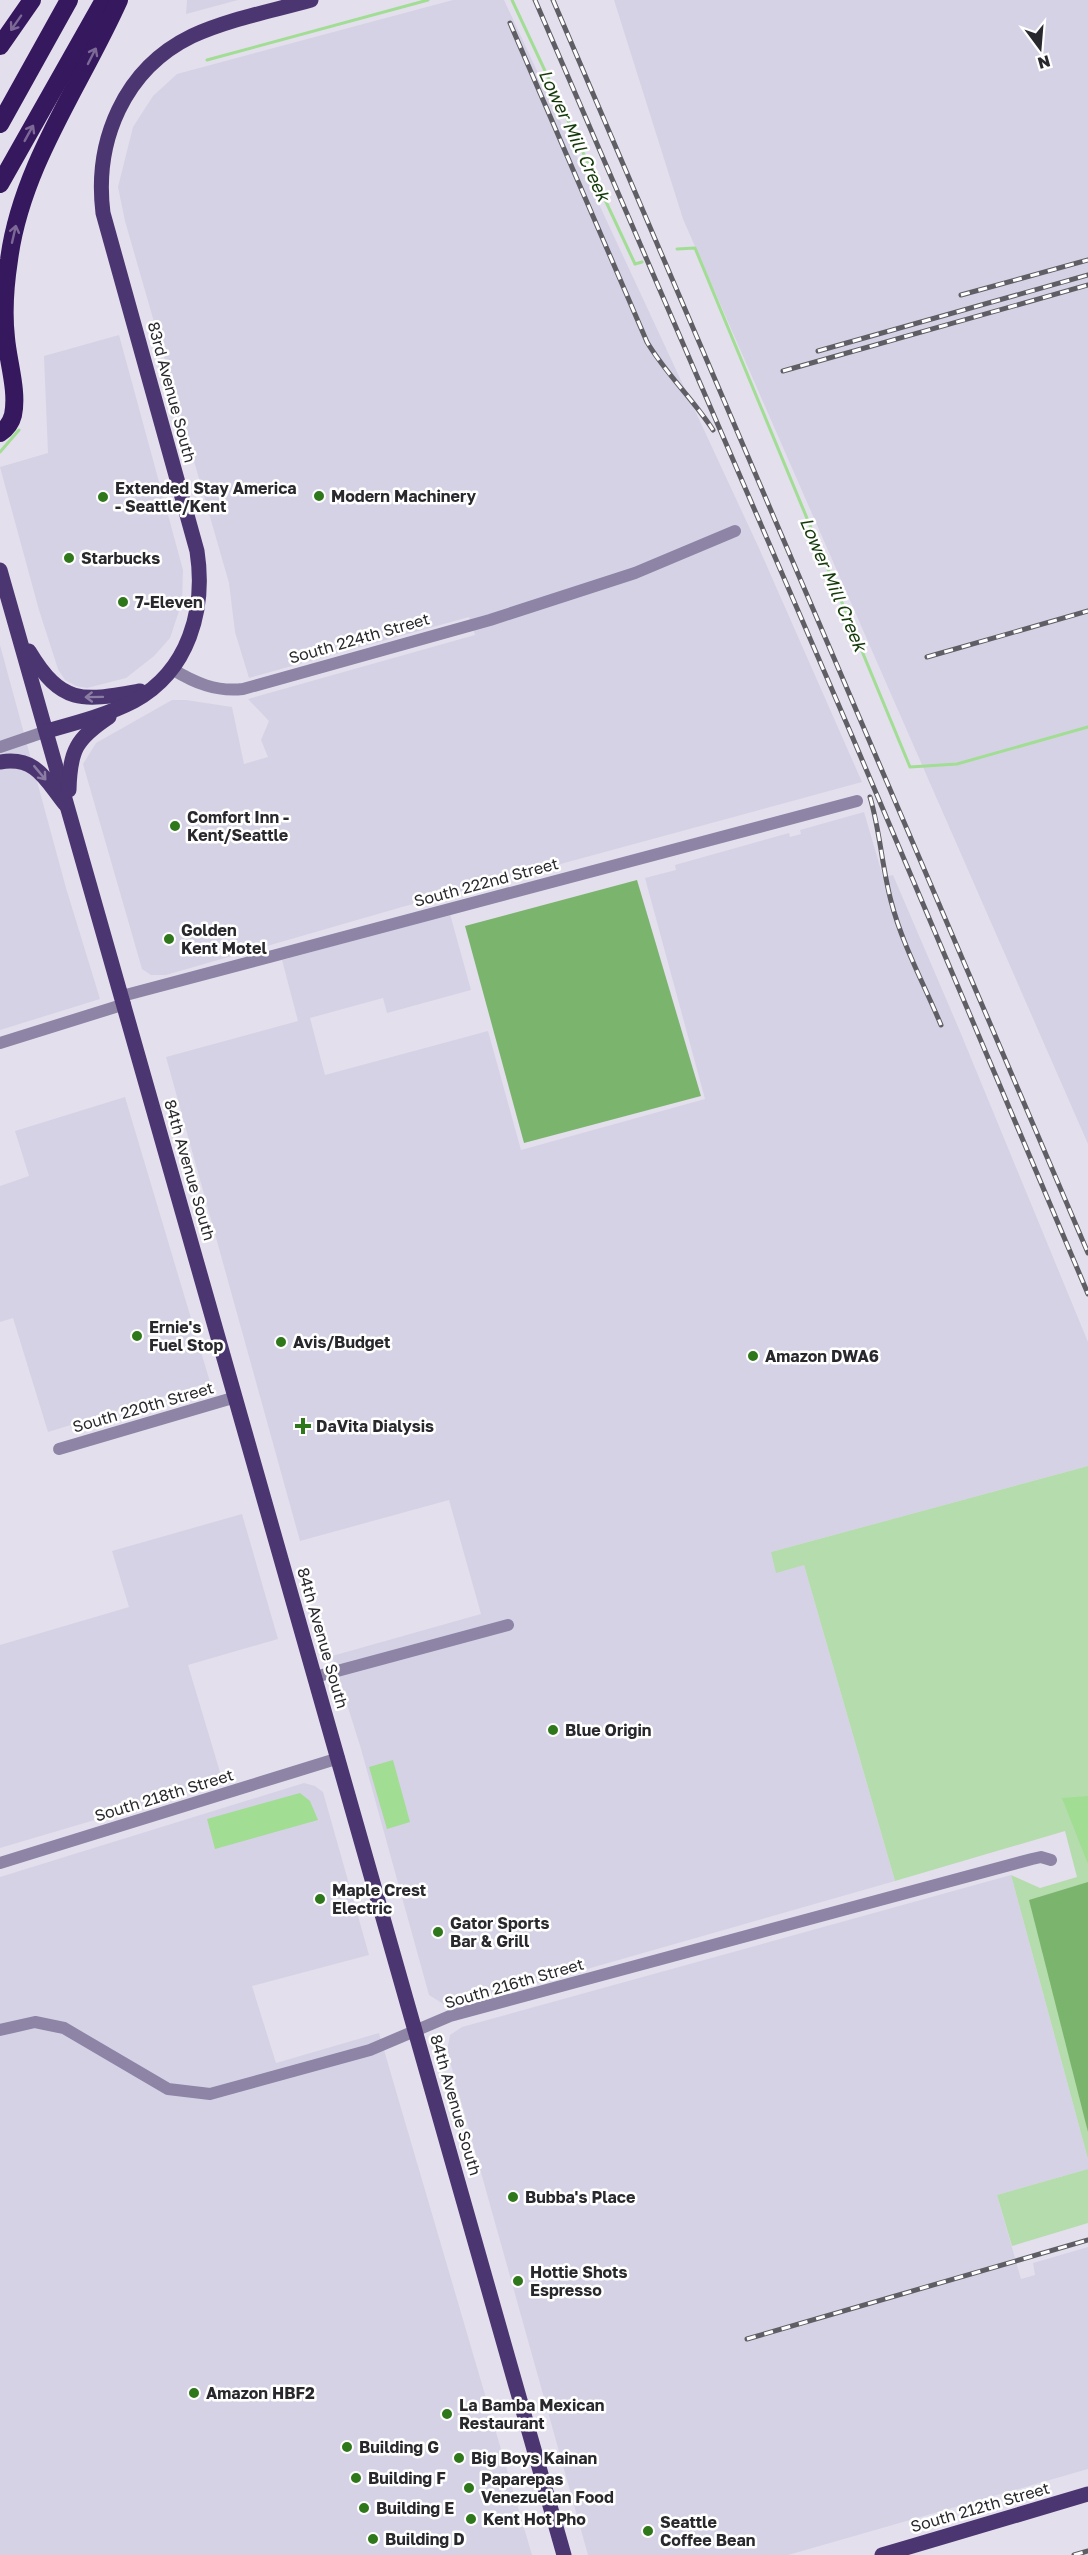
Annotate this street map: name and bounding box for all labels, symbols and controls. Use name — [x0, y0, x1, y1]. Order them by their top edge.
one-way arrow — [10, 14, 22, 31]
north arrow — [1010, 18, 1070, 78]
one-way arrow — [86, 48, 98, 65]
text: N — [1036, 51, 1053, 74]
water label: Lower Mill Creek — [535, 65, 616, 206]
one-way arrow — [23, 125, 35, 142]
one-way arrow — [8, 225, 20, 244]
street label: 83rd Avenue South — [144, 319, 200, 465]
place label: Extended Stay America - Seattle/Kent — [115, 478, 297, 516]
place label: Modern Machinery — [331, 486, 477, 506]
marker: Modern Machinery — [312, 489, 326, 503]
marker: Extended Stay America - Seattle/Kent — [96, 490, 110, 504]
water label: Lower Mill Creek — [796, 514, 873, 656]
place label: Starbucks — [81, 548, 160, 568]
marker: Starbucks — [62, 551, 76, 565]
place label: 7-Eleven — [135, 592, 203, 612]
marker: 7-Eleven — [116, 595, 130, 609]
street label: South 224th Street — [286, 608, 432, 668]
one-way arrow — [85, 692, 104, 703]
one-way arrow — [33, 765, 47, 781]
place label: Comfort Inn - Kent/Seattle — [187, 807, 289, 845]
marker: Comfort Inn - Kent/Seattle — [168, 819, 182, 833]
street label: South 222nd Street — [412, 853, 560, 911]
place label: Golden Kent Motel — [181, 920, 267, 958]
marker: Golden Kent Motel — [162, 932, 176, 946]
street label: 84th Avenue South — [160, 1097, 220, 1243]
place label: Ernie's Fuel Stop — [149, 1317, 223, 1355]
marker: Ernie's Fuel Stop — [130, 1329, 144, 1343]
place label: Avis/Budget — [293, 1332, 390, 1352]
marker: Avis/Budget — [274, 1335, 288, 1349]
place label: Amazon DWA6 — [765, 1346, 879, 1366]
marker: Amazon DWA6 — [746, 1349, 760, 1363]
street label: South 220th Street — [70, 1377, 216, 1437]
place label: DaVita Dialysis — [316, 1416, 434, 1436]
marker: DaVita Dialysis — [294, 1417, 312, 1435]
street label: 84th Avenue South — [293, 1565, 353, 1711]
place label: Blue Origin — [565, 1720, 651, 1740]
marker: Blue Origin — [546, 1723, 560, 1737]
street label: South 218th Street — [92, 1764, 236, 1826]
place label: Maple Crest Electric — [332, 1880, 426, 1918]
marker: Maple Crest Electric — [313, 1892, 327, 1906]
place label: Gator Sports Bar & Grill — [450, 1913, 549, 1951]
marker: Gator Sports Bar & Grill — [431, 1925, 445, 1939]
street label: South 216th Street — [442, 1954, 586, 2012]
street label: 84th Avenue South — [426, 2032, 486, 2178]
place label: Bubba's Place — [525, 2187, 635, 2207]
marker: Bubba's Place — [506, 2190, 520, 2204]
place label: Hottie Shots Espresso — [530, 2262, 627, 2300]
marker: Hottie Shots Espresso — [511, 2274, 525, 2288]
place label: Amazon HBF2 — [206, 2383, 315, 2403]
marker: Amazon HBF2 — [187, 2386, 201, 2400]
place label: La Bamba Mexican Restaurant — [459, 2395, 604, 2433]
marker: La Bamba Mexican Restaurant — [440, 2407, 454, 2421]
place label: Building G — [359, 2437, 439, 2457]
marker: Building G — [340, 2440, 354, 2454]
place label: Big Boys Kainan — [471, 2448, 597, 2468]
marker: Big Boys Kainan — [452, 2451, 466, 2465]
place label: Building F — [368, 2468, 446, 2488]
place label: Paparepas Venezuelan Food — [481, 2469, 614, 2507]
marker: Building F — [349, 2471, 363, 2485]
street label: South 212th Street — [908, 2478, 1052, 2536]
marker: Paparepas Venezuelan Food — [462, 2481, 476, 2495]
place label: Building E — [376, 2498, 454, 2518]
marker: Building E — [357, 2501, 371, 2515]
place label: Kent Hot Pho — [483, 2509, 586, 2529]
marker: Kent Hot Pho — [464, 2512, 478, 2526]
place label: Seattle Coffee Bean — [660, 2512, 755, 2550]
marker: Seattle Coffee Bean — [641, 2524, 655, 2538]
place label: Building D — [385, 2529, 465, 2549]
marker: Building D — [366, 2532, 380, 2546]

